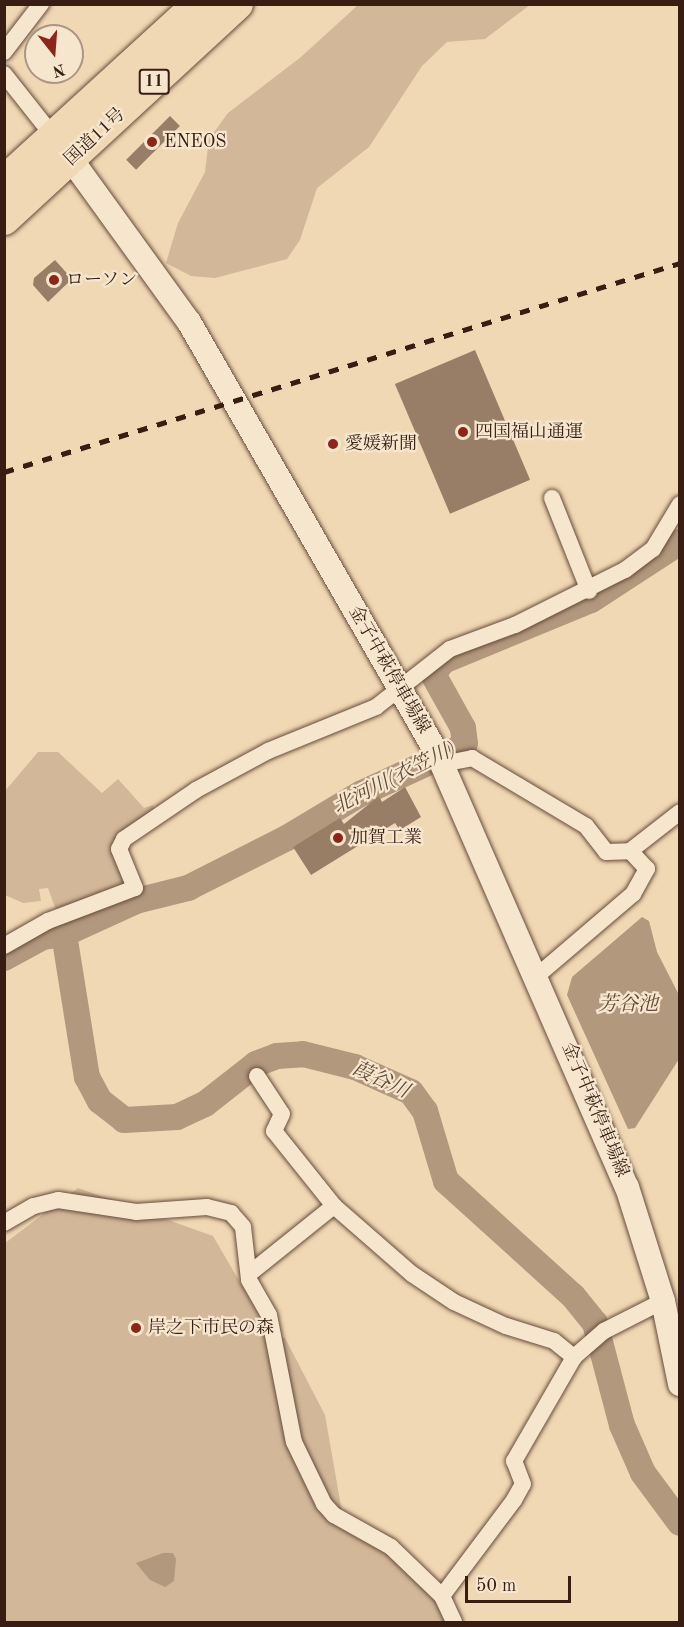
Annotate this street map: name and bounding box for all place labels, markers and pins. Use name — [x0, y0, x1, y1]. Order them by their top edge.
place label: ENEOS — [164, 131, 226, 153]
marker: ENEOS — [145, 135, 159, 149]
place label: ローソン — [66, 269, 138, 291]
marker: ローソン — [47, 273, 61, 287]
place label: 四国福山通運 — [475, 421, 583, 443]
marker: 四国福山通運 — [456, 425, 470, 439]
place label: 愛媛新聞 — [345, 433, 417, 455]
marker: 愛媛新聞 — [326, 437, 340, 451]
place label: 加賀工業 — [350, 827, 422, 849]
marker: 加賀工業 — [331, 831, 345, 845]
place label: 岸之下市民の森 — [148, 1317, 274, 1339]
marker: 岸之下市民の森 — [129, 1321, 143, 1335]

